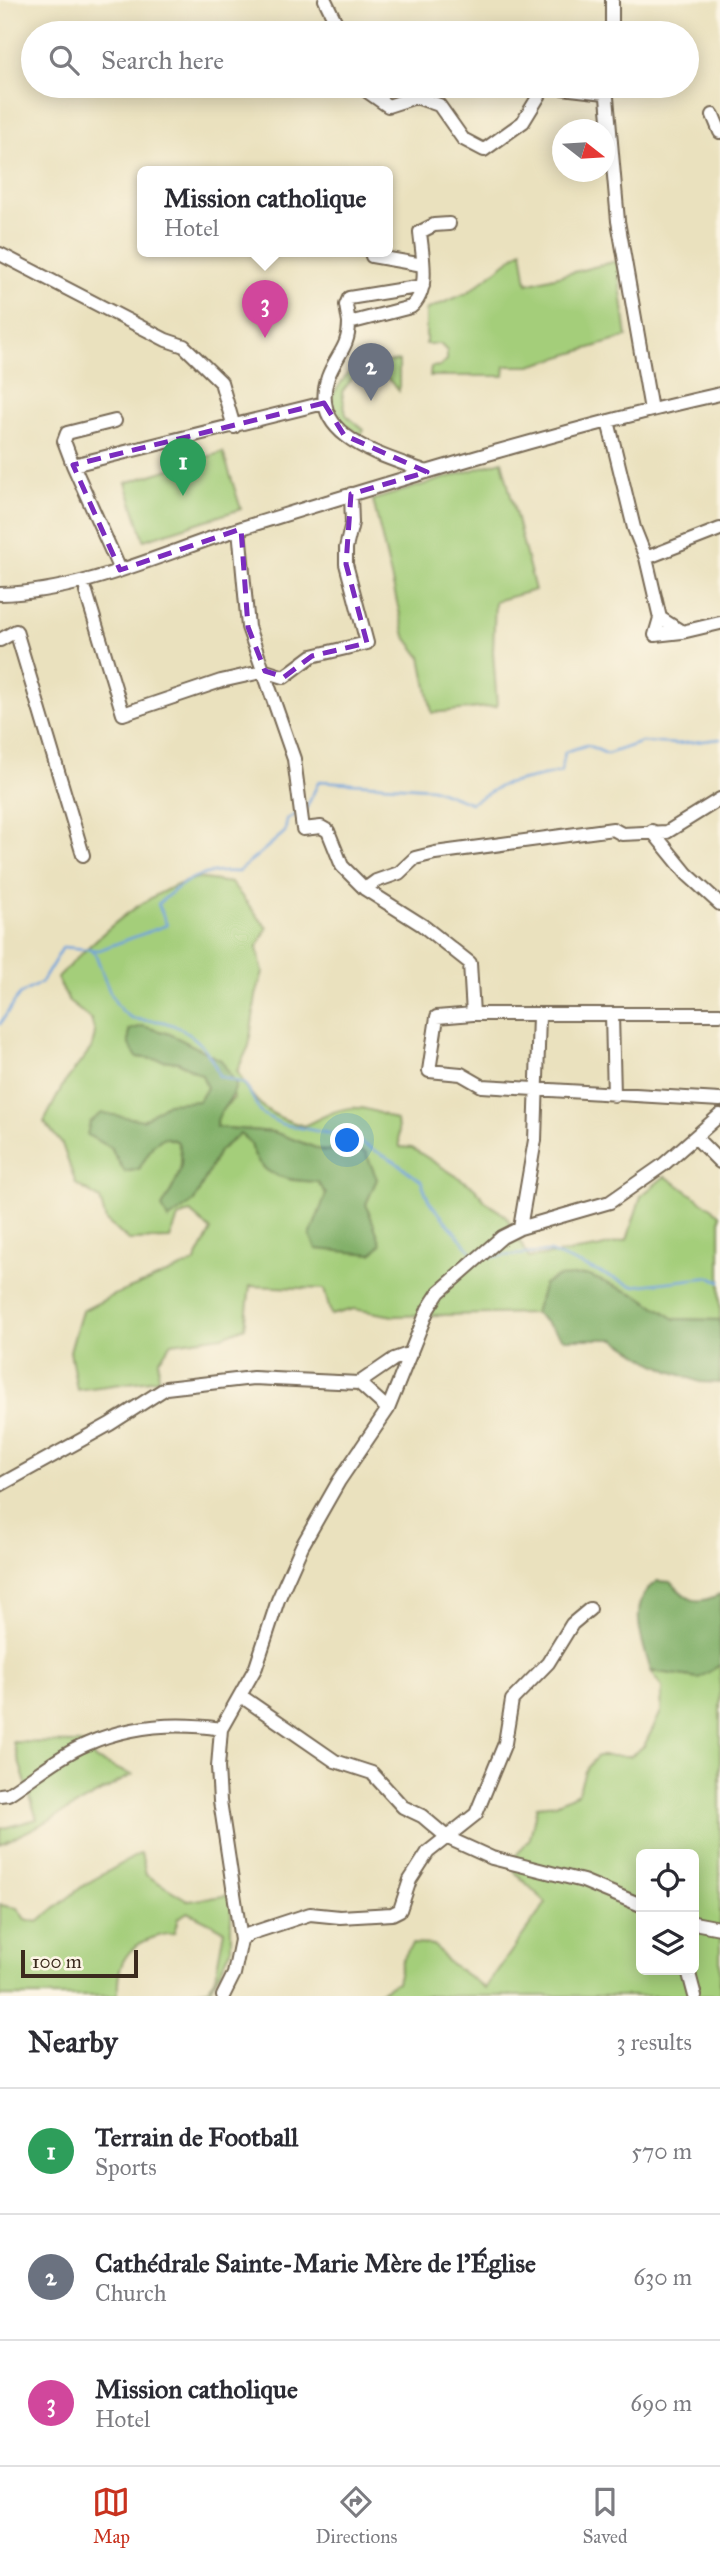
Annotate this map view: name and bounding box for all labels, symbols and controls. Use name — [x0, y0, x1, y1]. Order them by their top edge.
search box — [21, 21, 699, 98]
icon: search — [45, 41, 83, 79]
text: Search here — [101, 44, 224, 76]
north arrow — [552, 119, 615, 182]
popup — [137, 166, 393, 257]
text: Mission catholique — [164, 182, 366, 214]
text: Hotel — [164, 214, 219, 242]
pin: 3 — [242, 280, 288, 338]
pin: 2 — [348, 343, 394, 401]
pin: 1 — [160, 438, 206, 496]
your location — [330, 1123, 364, 1157]
map controls — [636, 1849, 699, 1975]
button: locate — [636, 1849, 699, 1912]
button: layers — [636, 1912, 699, 1975]
scale bar — [21, 1947, 138, 1979]
text: 100 m — [32, 1950, 82, 1973]
text: Nearby — [28, 2024, 118, 2060]
text: 3 results — [616, 2028, 692, 2056]
text: Terrain de Football — [95, 2121, 298, 2153]
text: 1 — [46, 2137, 56, 2165]
text: 570 m — [631, 2137, 692, 2165]
text: Sports — [95, 2153, 157, 2181]
text: Cathédrale Sainte-Marie Mère de l'Église — [95, 2247, 536, 2279]
text: 2 — [45, 2263, 57, 2291]
text: 630 m — [633, 2263, 692, 2291]
text: Church — [95, 2279, 167, 2307]
text: Mission catholique — [95, 2373, 298, 2405]
text: 3 — [46, 2389, 56, 2417]
text: 690 m — [630, 2389, 692, 2417]
text: Hotel — [95, 2405, 150, 2433]
tab: Map — [92, 2483, 130, 2548]
tab: Directions — [315, 2483, 397, 2548]
tab: Saved — [582, 2483, 628, 2548]

